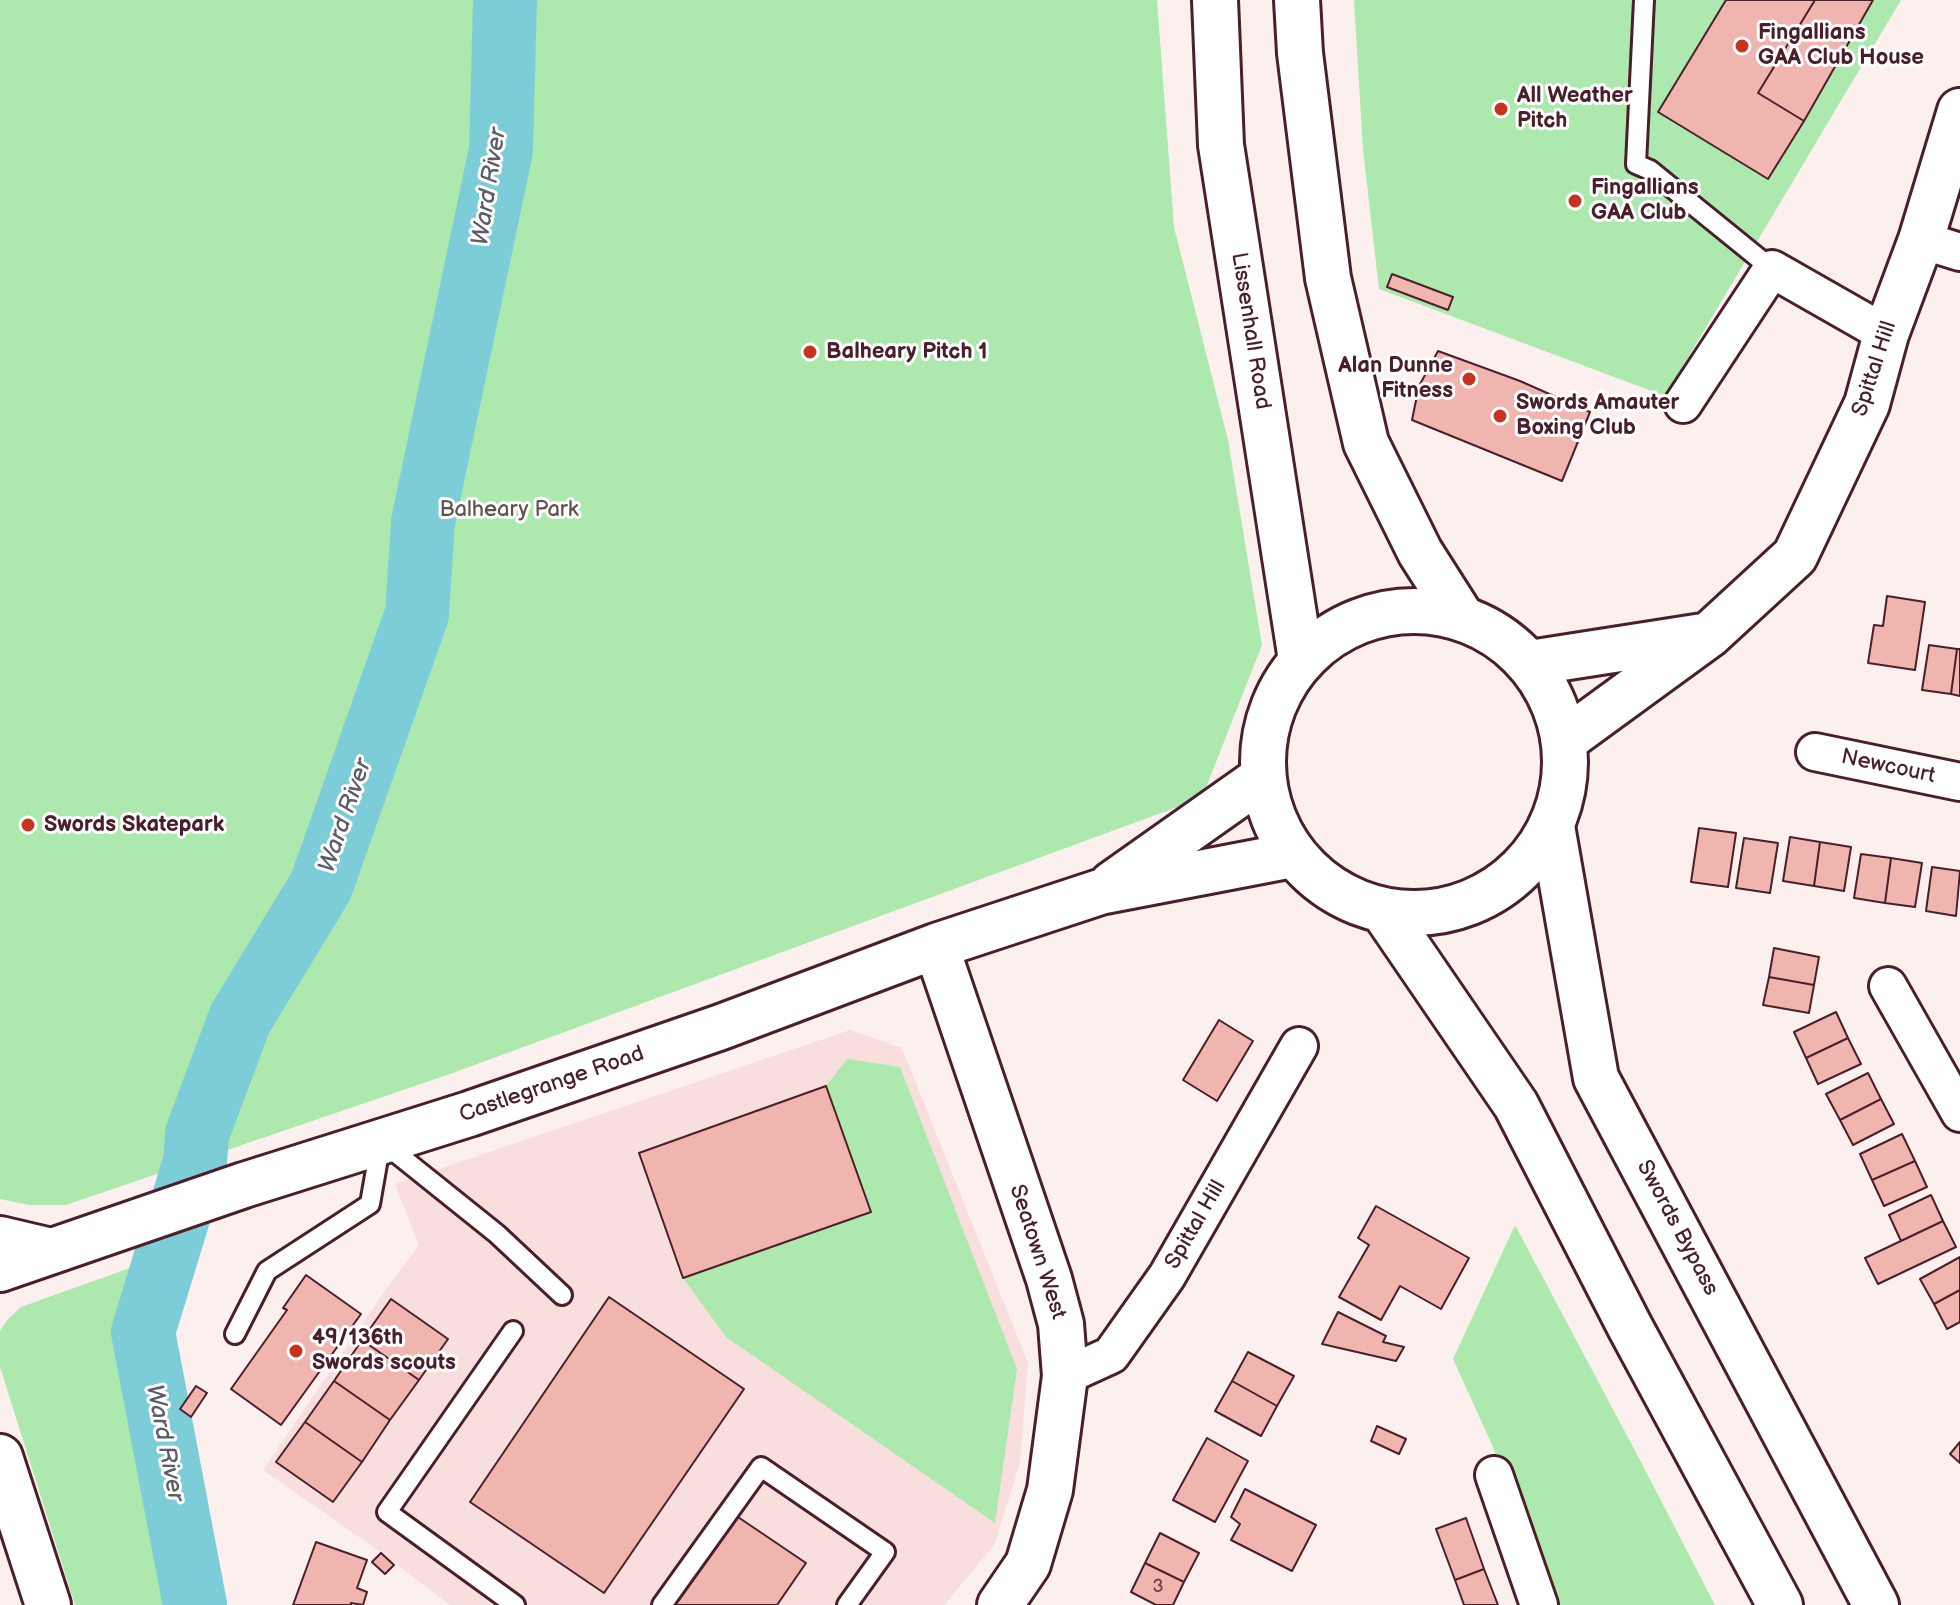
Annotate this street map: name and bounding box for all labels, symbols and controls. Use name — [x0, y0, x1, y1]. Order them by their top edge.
place label: Fingallians GAA Club House — [1758, 20, 1924, 72]
marker: Fingallians GAA Club House — [1733, 37, 1751, 55]
place label: All Weather Pitch — [1517, 83, 1633, 134]
marker: All Weather Pitch — [1492, 100, 1510, 118]
water label: Ward River — [467, 126, 513, 248]
place label: Fingallians GAA Club — [1591, 175, 1698, 226]
marker: Fingallians GAA Club — [1566, 192, 1584, 210]
street label: Lissenhall Road — [1225, 251, 1275, 411]
street label: Spittal Hill — [1847, 318, 1903, 420]
place label: Balheary Pitch 1 — [826, 339, 988, 365]
marker: Balheary Pitch 1 — [801, 343, 819, 361]
place label: Alan Dunne Fitness — [1338, 353, 1453, 404]
marker: Alan Dunne Fitness — [1460, 370, 1478, 388]
place label: Swords Amauter Boxing Club — [1516, 390, 1679, 442]
marker: Swords Amauter Boxing Club — [1491, 407, 1509, 425]
park label: Balheary Park — [439, 497, 579, 523]
street label: Newcourt — [1839, 744, 1937, 790]
water label: Ward River — [313, 755, 379, 877]
place label: Swords Skatepark — [44, 812, 224, 838]
marker: Swords Skatepark — [19, 816, 37, 834]
street label: Castlegrange Road — [456, 1041, 648, 1129]
street label: Swords Bypass — [1630, 1156, 1724, 1300]
street label: Spittal Hill — [1160, 1176, 1232, 1274]
street label: Seatown West — [1003, 1181, 1071, 1323]
place label: 49/136th Swords scouts — [312, 1325, 456, 1376]
marker: 49/136th Swords scouts — [287, 1342, 305, 1360]
water label: Ward River — [139, 1382, 189, 1504]
house number: 3 — [1152, 1576, 1164, 1598]

